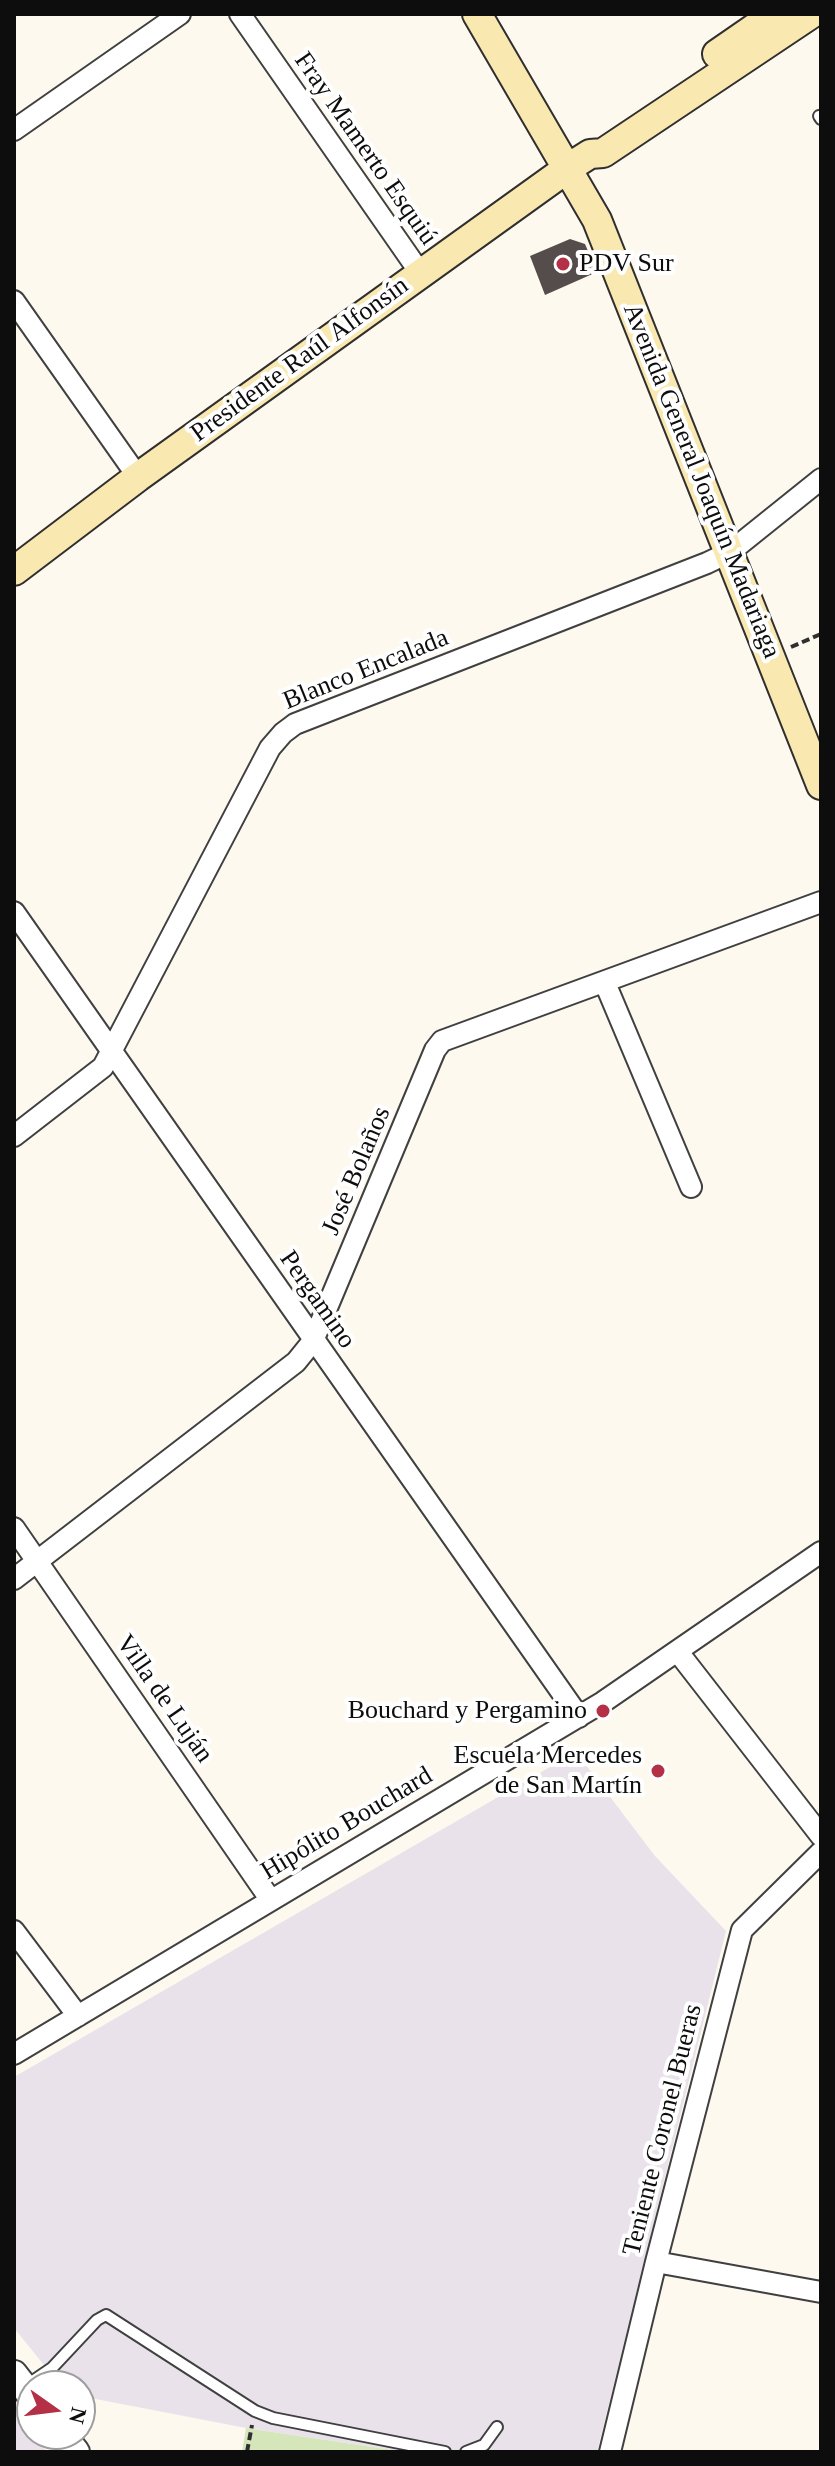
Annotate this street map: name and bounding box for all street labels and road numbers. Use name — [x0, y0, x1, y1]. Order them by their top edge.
street label: Fray Mamerto Esquiú — [287, 47, 443, 251]
street label: Presidente Raúl Alfonsín — [185, 271, 415, 449]
street label: Avenida General Joaquín Madariaga — [615, 299, 787, 663]
street label: Blanco Encalada — [279, 623, 453, 717]
street label: José Bolaños — [316, 1102, 398, 1240]
street label: Pergamino — [272, 1245, 362, 1355]
street label: Villa de Luján — [109, 1629, 219, 1769]
street label: Hipólito Bouchard — [256, 1761, 438, 1887]
street label: Teniente Coronel Bueras — [617, 2001, 709, 2259]

